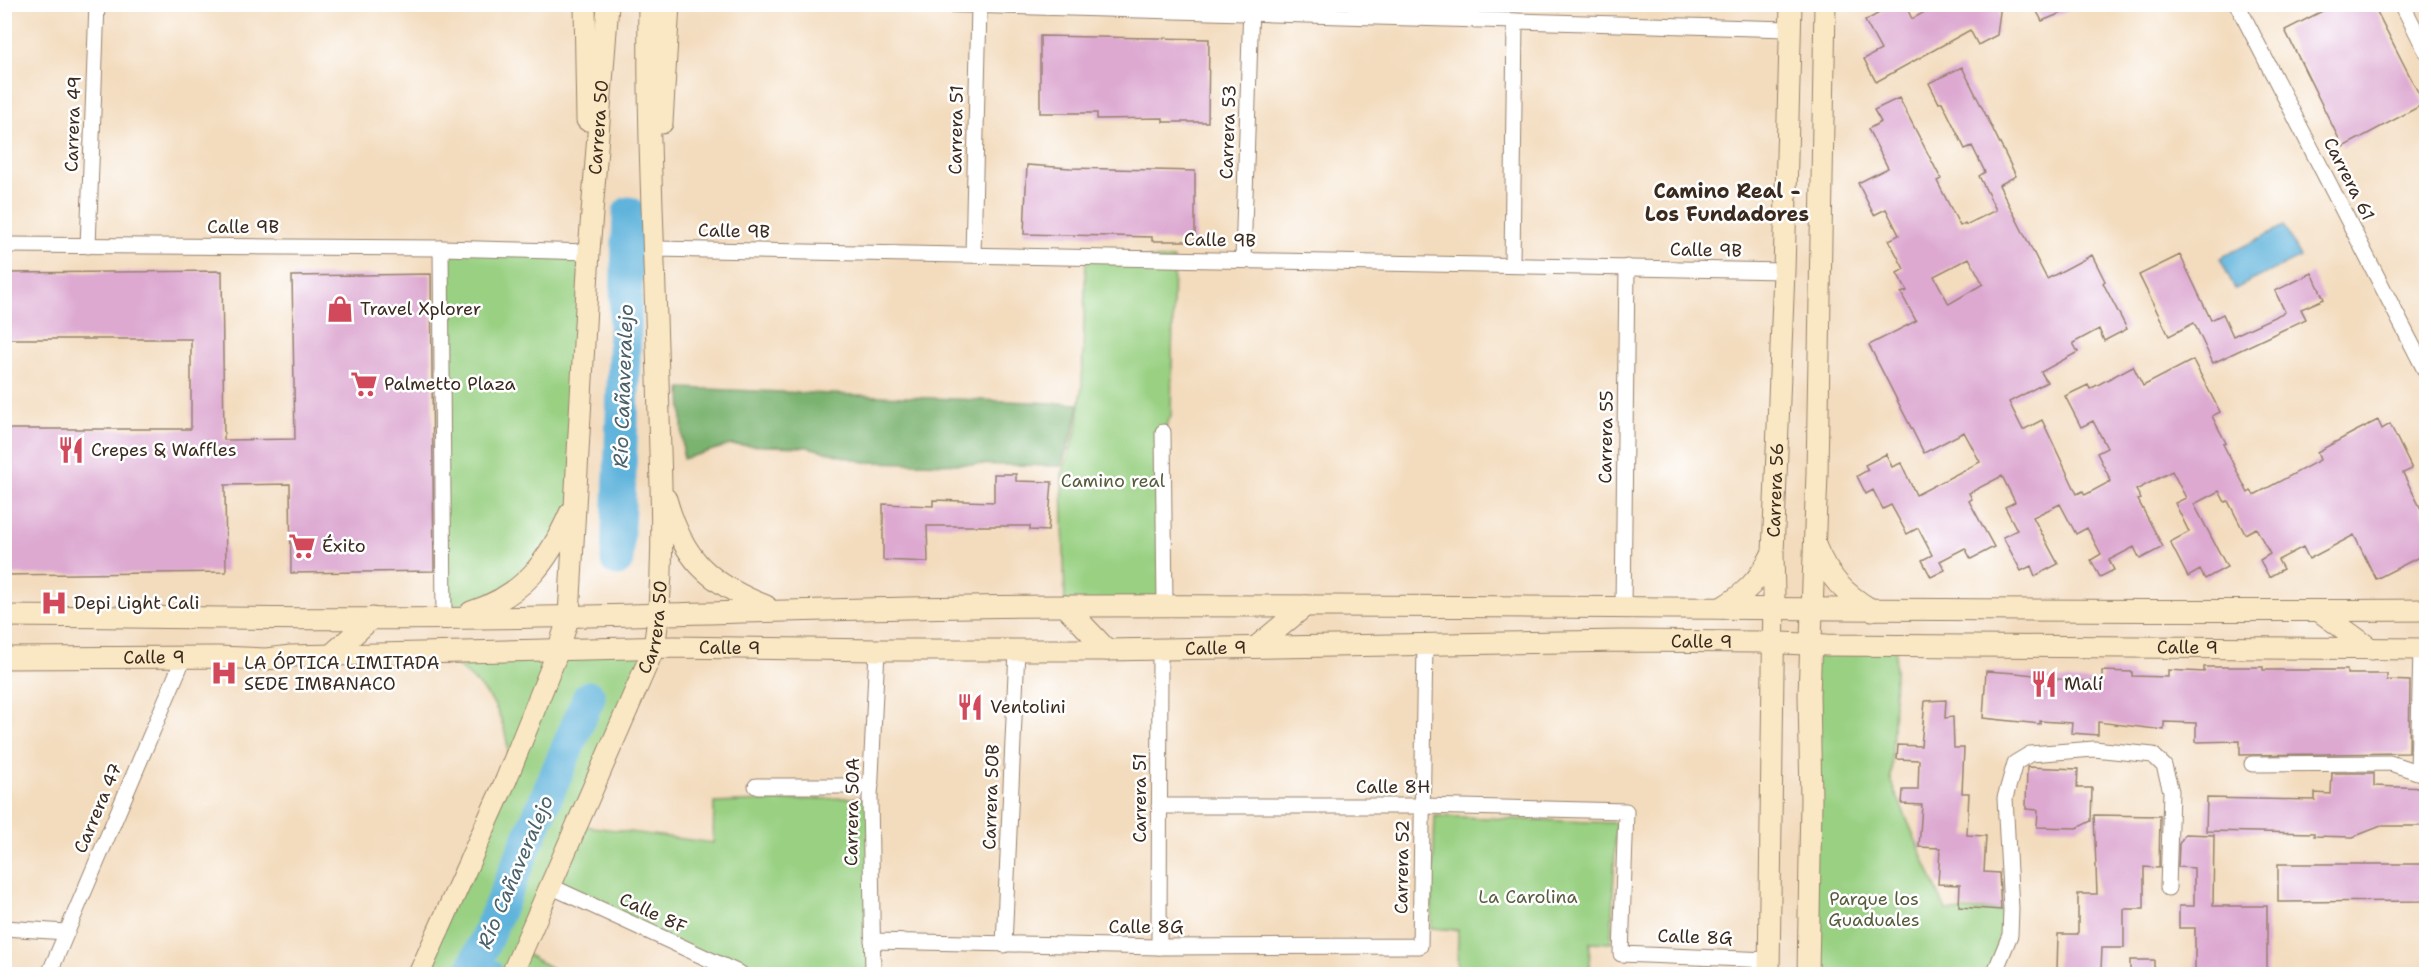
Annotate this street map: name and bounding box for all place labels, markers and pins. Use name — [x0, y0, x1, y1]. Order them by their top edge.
shop icon: Travel Xplorer — [325, 294, 355, 324]
place label: Travel Xplorer — [360, 297, 481, 321]
supermarket icon: Palmetto Plaza — [349, 369, 379, 399]
place label: Palmetto Plaza — [384, 372, 516, 396]
restaurant icon: Crepes & Waffles — [56, 435, 86, 465]
place label: Crepes & Waffles — [91, 438, 237, 462]
supermarket icon: Éxito — [287, 531, 317, 561]
place label: Éxito — [322, 534, 366, 558]
hospital icon: Depi Light Cali — [39, 588, 69, 618]
place label: Depi Light Cali — [74, 591, 200, 615]
place label: LA ÓPTICA LIMITADA SEDE IMBANACO — [244, 651, 440, 696]
hospital icon: LA ÓPTICA LIMITADA SEDE IMBANACO — [209, 658, 239, 688]
restaurant icon: Malí — [2029, 669, 2059, 699]
place label: Malí — [2064, 672, 2103, 696]
restaurant icon: Ventolini — [955, 692, 985, 722]
place label: Ventolini — [990, 695, 1066, 719]

